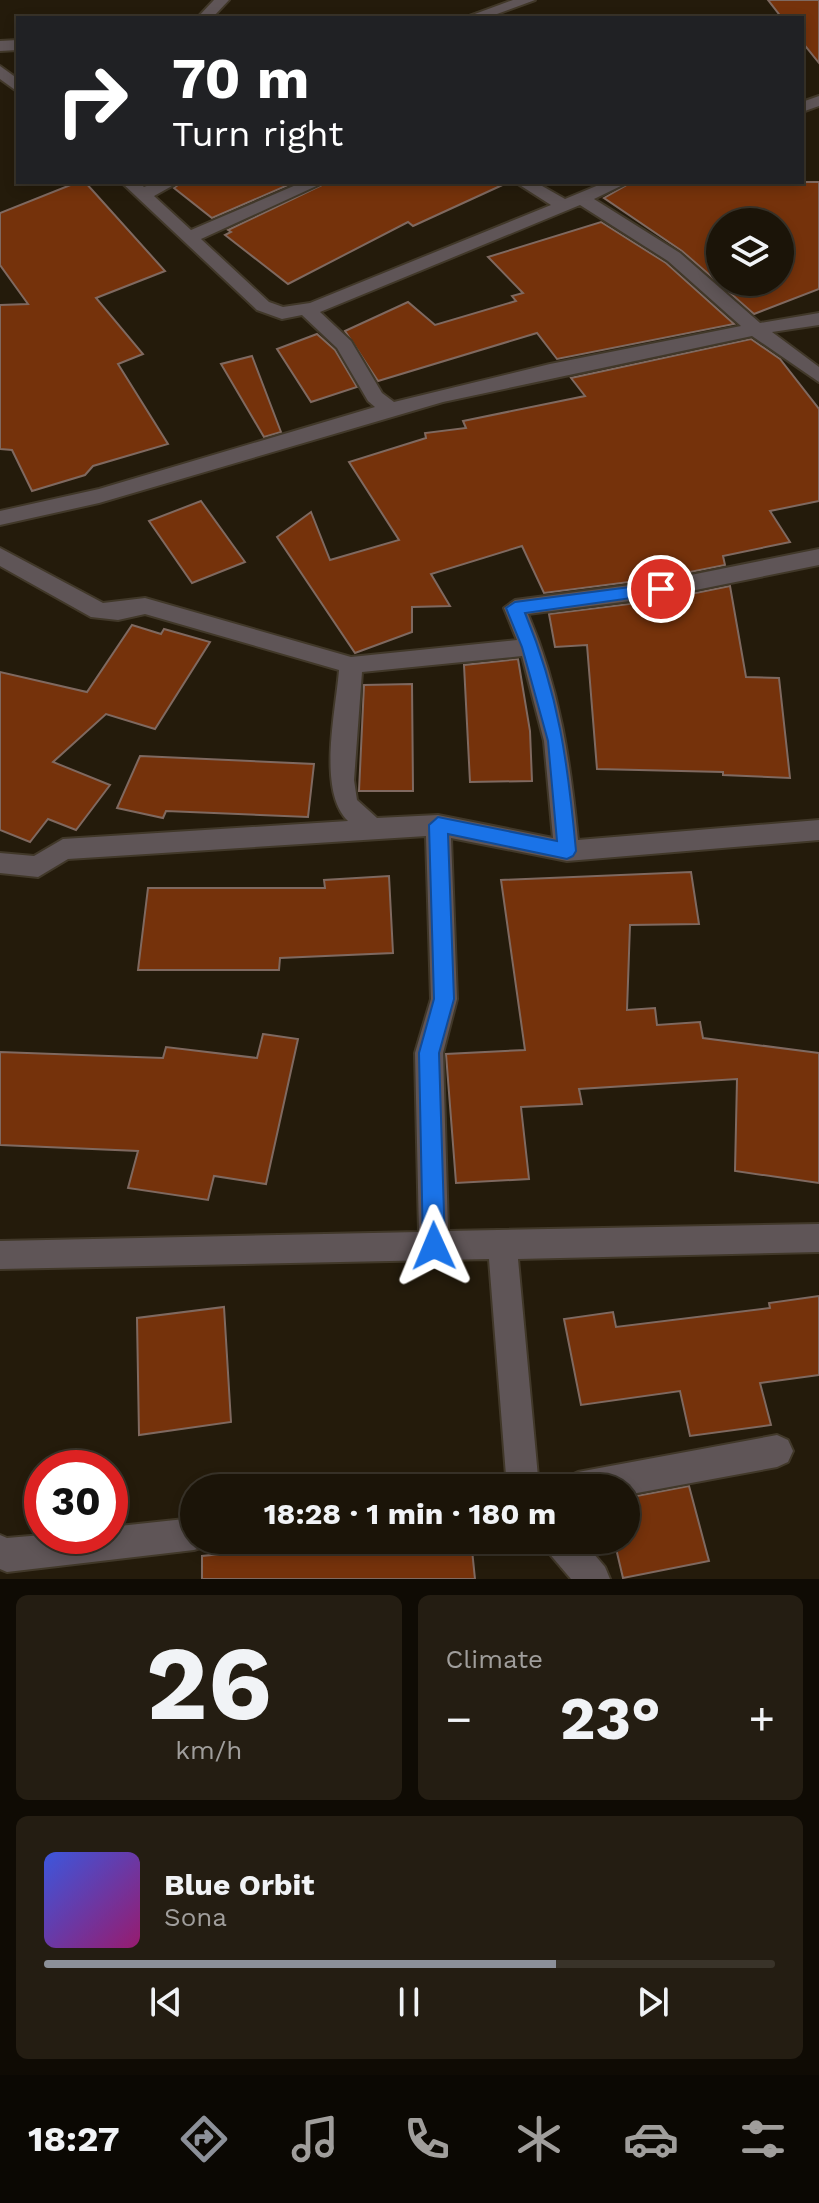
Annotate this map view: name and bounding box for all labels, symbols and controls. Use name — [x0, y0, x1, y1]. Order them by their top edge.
text: 70 m — [172, 46, 309, 112]
icon: right — [40, 48, 144, 152]
text: Turn right — [172, 113, 343, 155]
map controls — [706, 208, 794, 296]
button: layers — [706, 208, 794, 296]
pin — [627, 555, 695, 623]
icon: arrive — [639, 567, 683, 611]
position arrow — [392, 1204, 476, 1288]
speed limit sign: 30 — [24, 1450, 128, 1554]
text: 18:28 · 1 min · 180 m — [264, 1496, 556, 1531]
text: 26 — [146, 1622, 272, 1744]
text: Climate — [446, 1644, 543, 1674]
text: 23° — [560, 1683, 661, 1754]
text: − — [446, 1693, 472, 1745]
text: + — [748, 1693, 775, 1745]
text: km/h — [175, 1735, 242, 1765]
text: Blue Orbit — [164, 1867, 314, 1902]
text: Sona — [164, 1902, 227, 1932]
icon: previous — [144, 1980, 188, 2024]
icon: pause — [387, 1980, 431, 2024]
icon: next — [631, 1980, 675, 2024]
icon: directions — [176, 2111, 232, 2167]
icon: music — [287, 2111, 343, 2167]
icon: phone — [399, 2111, 455, 2167]
icon: climate — [511, 2111, 567, 2167]
icon: car — [623, 2111, 679, 2167]
icon: filters — [735, 2111, 791, 2167]
text: 18:27 — [28, 2118, 120, 2160]

